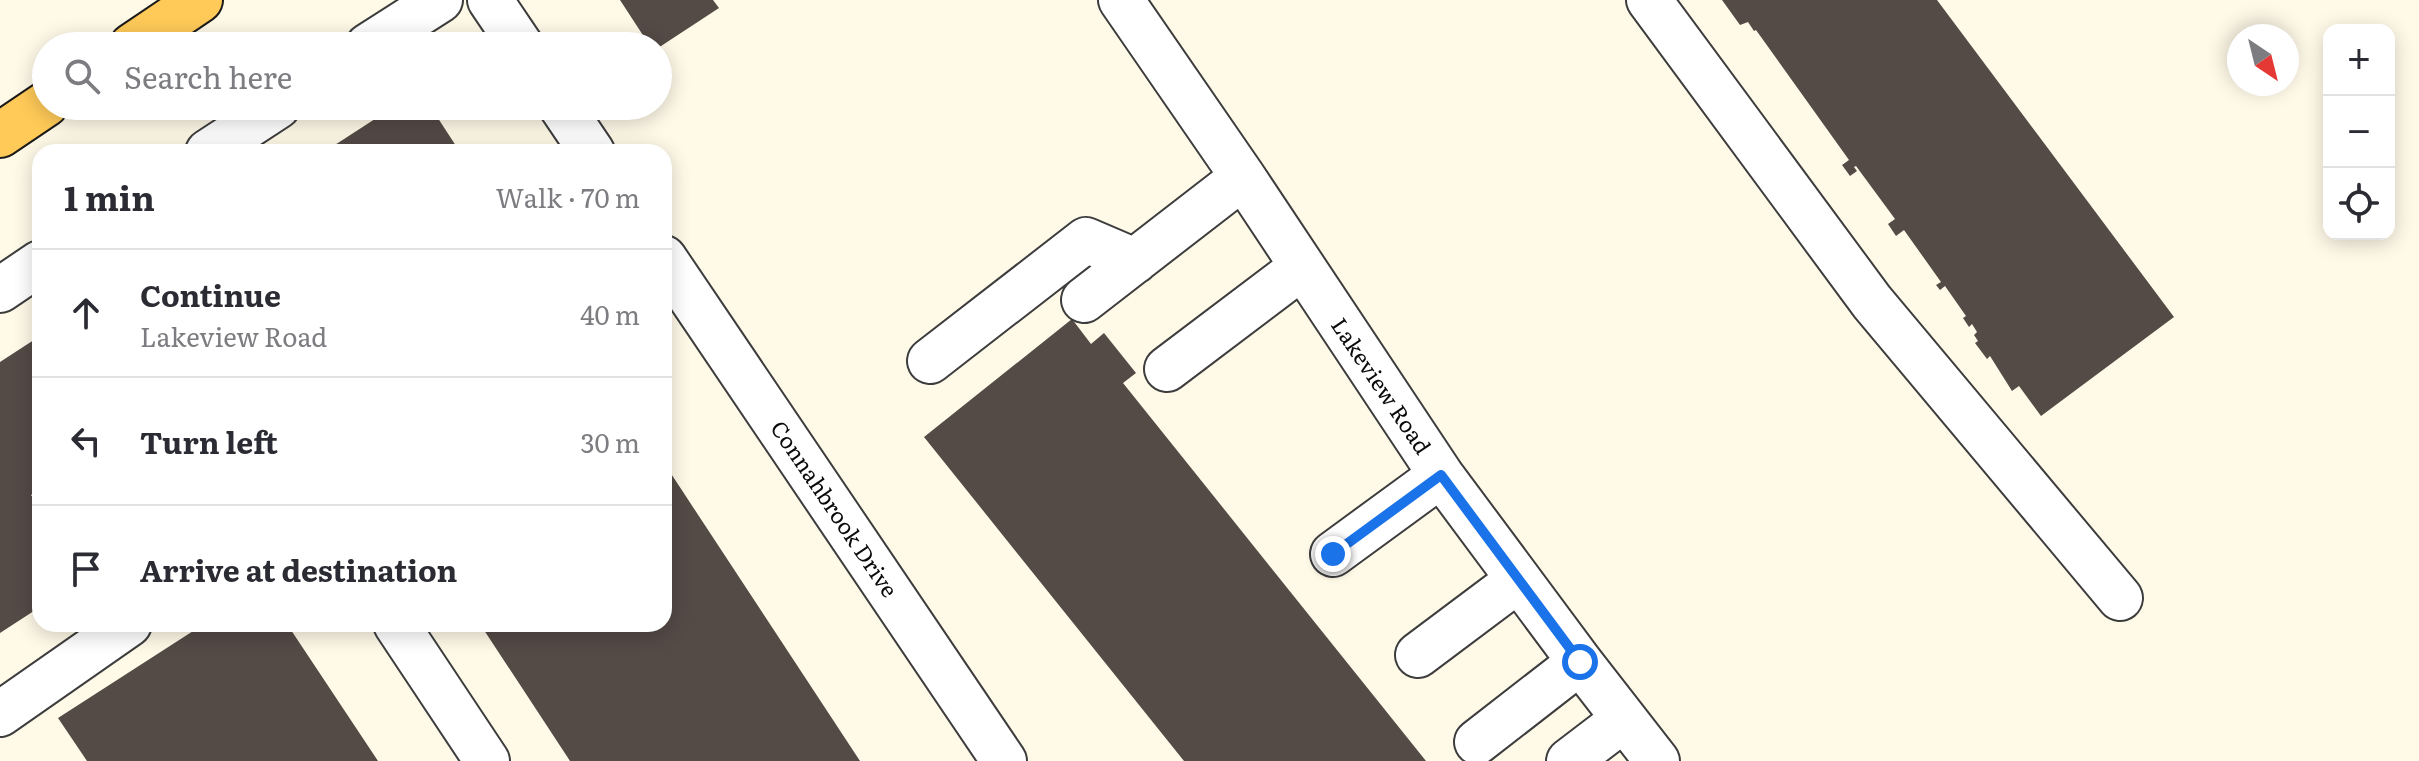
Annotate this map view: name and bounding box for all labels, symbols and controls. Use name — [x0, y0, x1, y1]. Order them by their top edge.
north arrow — [2227, 24, 2299, 96]
map controls — [2323, 24, 2395, 240]
button: + — [2323, 24, 2395, 96]
search box — [32, 32, 672, 120]
icon: search — [60, 54, 104, 98]
text: Search here — [124, 54, 292, 98]
button: − — [2323, 96, 2395, 168]
button: locate — [2323, 168, 2395, 240]
text: 1 min — [64, 171, 155, 221]
text: Walk · 70 m — [496, 177, 640, 216]
text: Continue — [140, 272, 281, 316]
icon: ahead — [64, 291, 108, 335]
text: 40 m — [580, 294, 640, 333]
street label: Lakeview Road — [1324, 310, 1440, 460]
text: Lakeview Road — [140, 316, 327, 355]
street label: Connahbrook Drive — [764, 413, 907, 603]
icon: left — [64, 419, 108, 463]
text: Turn left — [140, 419, 278, 463]
text: 30 m — [580, 422, 640, 461]
route end — [1315, 536, 1351, 572]
icon: arrive — [64, 547, 108, 591]
text: Arrive at destination — [140, 547, 457, 591]
route start — [1562, 644, 1598, 680]

